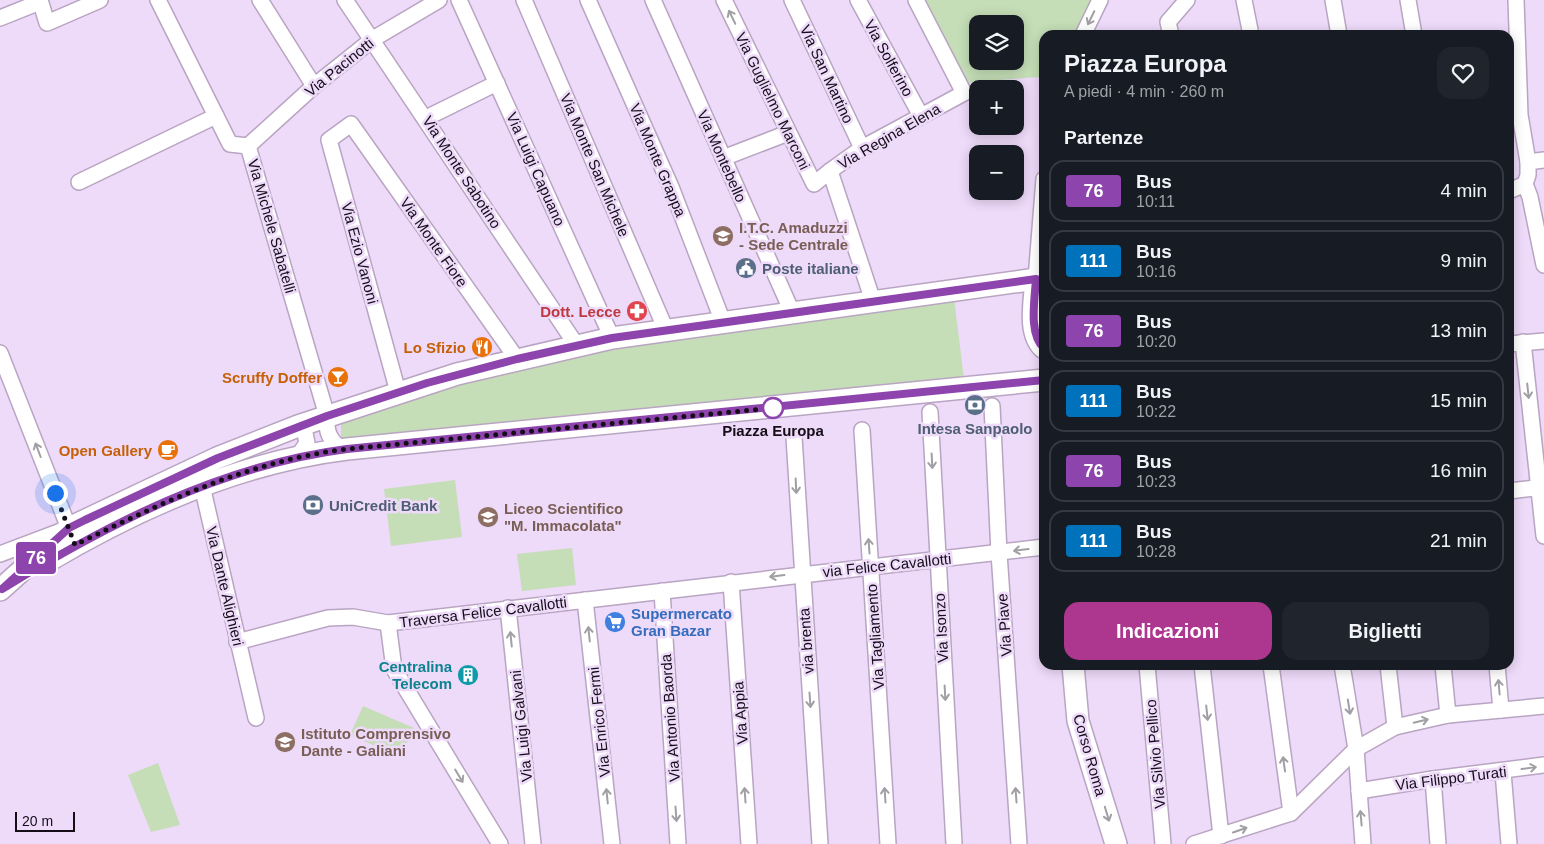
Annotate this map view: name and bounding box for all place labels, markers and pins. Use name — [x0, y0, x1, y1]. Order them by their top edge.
place label: I.T.C. Amaduzzi - Sede Centrale — [739, 219, 848, 253]
school or university icon: I.T.C. Amaduzzi - Sede Centrale — [711, 224, 735, 248]
public building icon: Poste italiane — [734, 256, 758, 280]
place label: Poste italiane — [762, 260, 859, 277]
pharmacy icon: Dott. Lecce — [625, 299, 649, 323]
place label: Dott. Lecce — [540, 303, 621, 320]
restaurant icon: Lo Sfizio — [470, 335, 494, 359]
place label: Lo Sfizio — [404, 339, 466, 356]
bar icon: Scruffy Doffer — [326, 365, 350, 389]
place label: Scruffy Doffer — [222, 369, 322, 386]
bank icon: Intesa Sanpaolo — [963, 393, 987, 417]
marker: Piazza Europa — [762, 397, 784, 419]
place label: Intesa Sanpaolo — [917, 420, 1033, 437]
place label: Piazza Europa — [722, 422, 825, 439]
cafe icon: Open Gallery — [156, 438, 180, 462]
place label: Open Gallery — [59, 442, 153, 459]
bank icon: UniCredit Bank — [301, 493, 325, 517]
place label: UniCredit Bank — [329, 497, 438, 514]
place label: Liceo Scientifico "M. Immacolata" — [504, 500, 623, 534]
school or university icon: Liceo Scientifico "M. Immacolata" — [476, 505, 500, 529]
place label: Supermercato Gran Bazar — [631, 605, 732, 639]
supermarket icon: Supermercato Gran Bazar — [603, 610, 627, 634]
place label: Centralina Telecom — [379, 658, 453, 692]
building icon: Centralina Telecom — [456, 663, 480, 687]
place label: Istituto Comprensivo Dante - Galiani — [301, 725, 451, 759]
school or university icon: Istituto Comprensivo Dante - Galiani — [273, 730, 297, 754]

